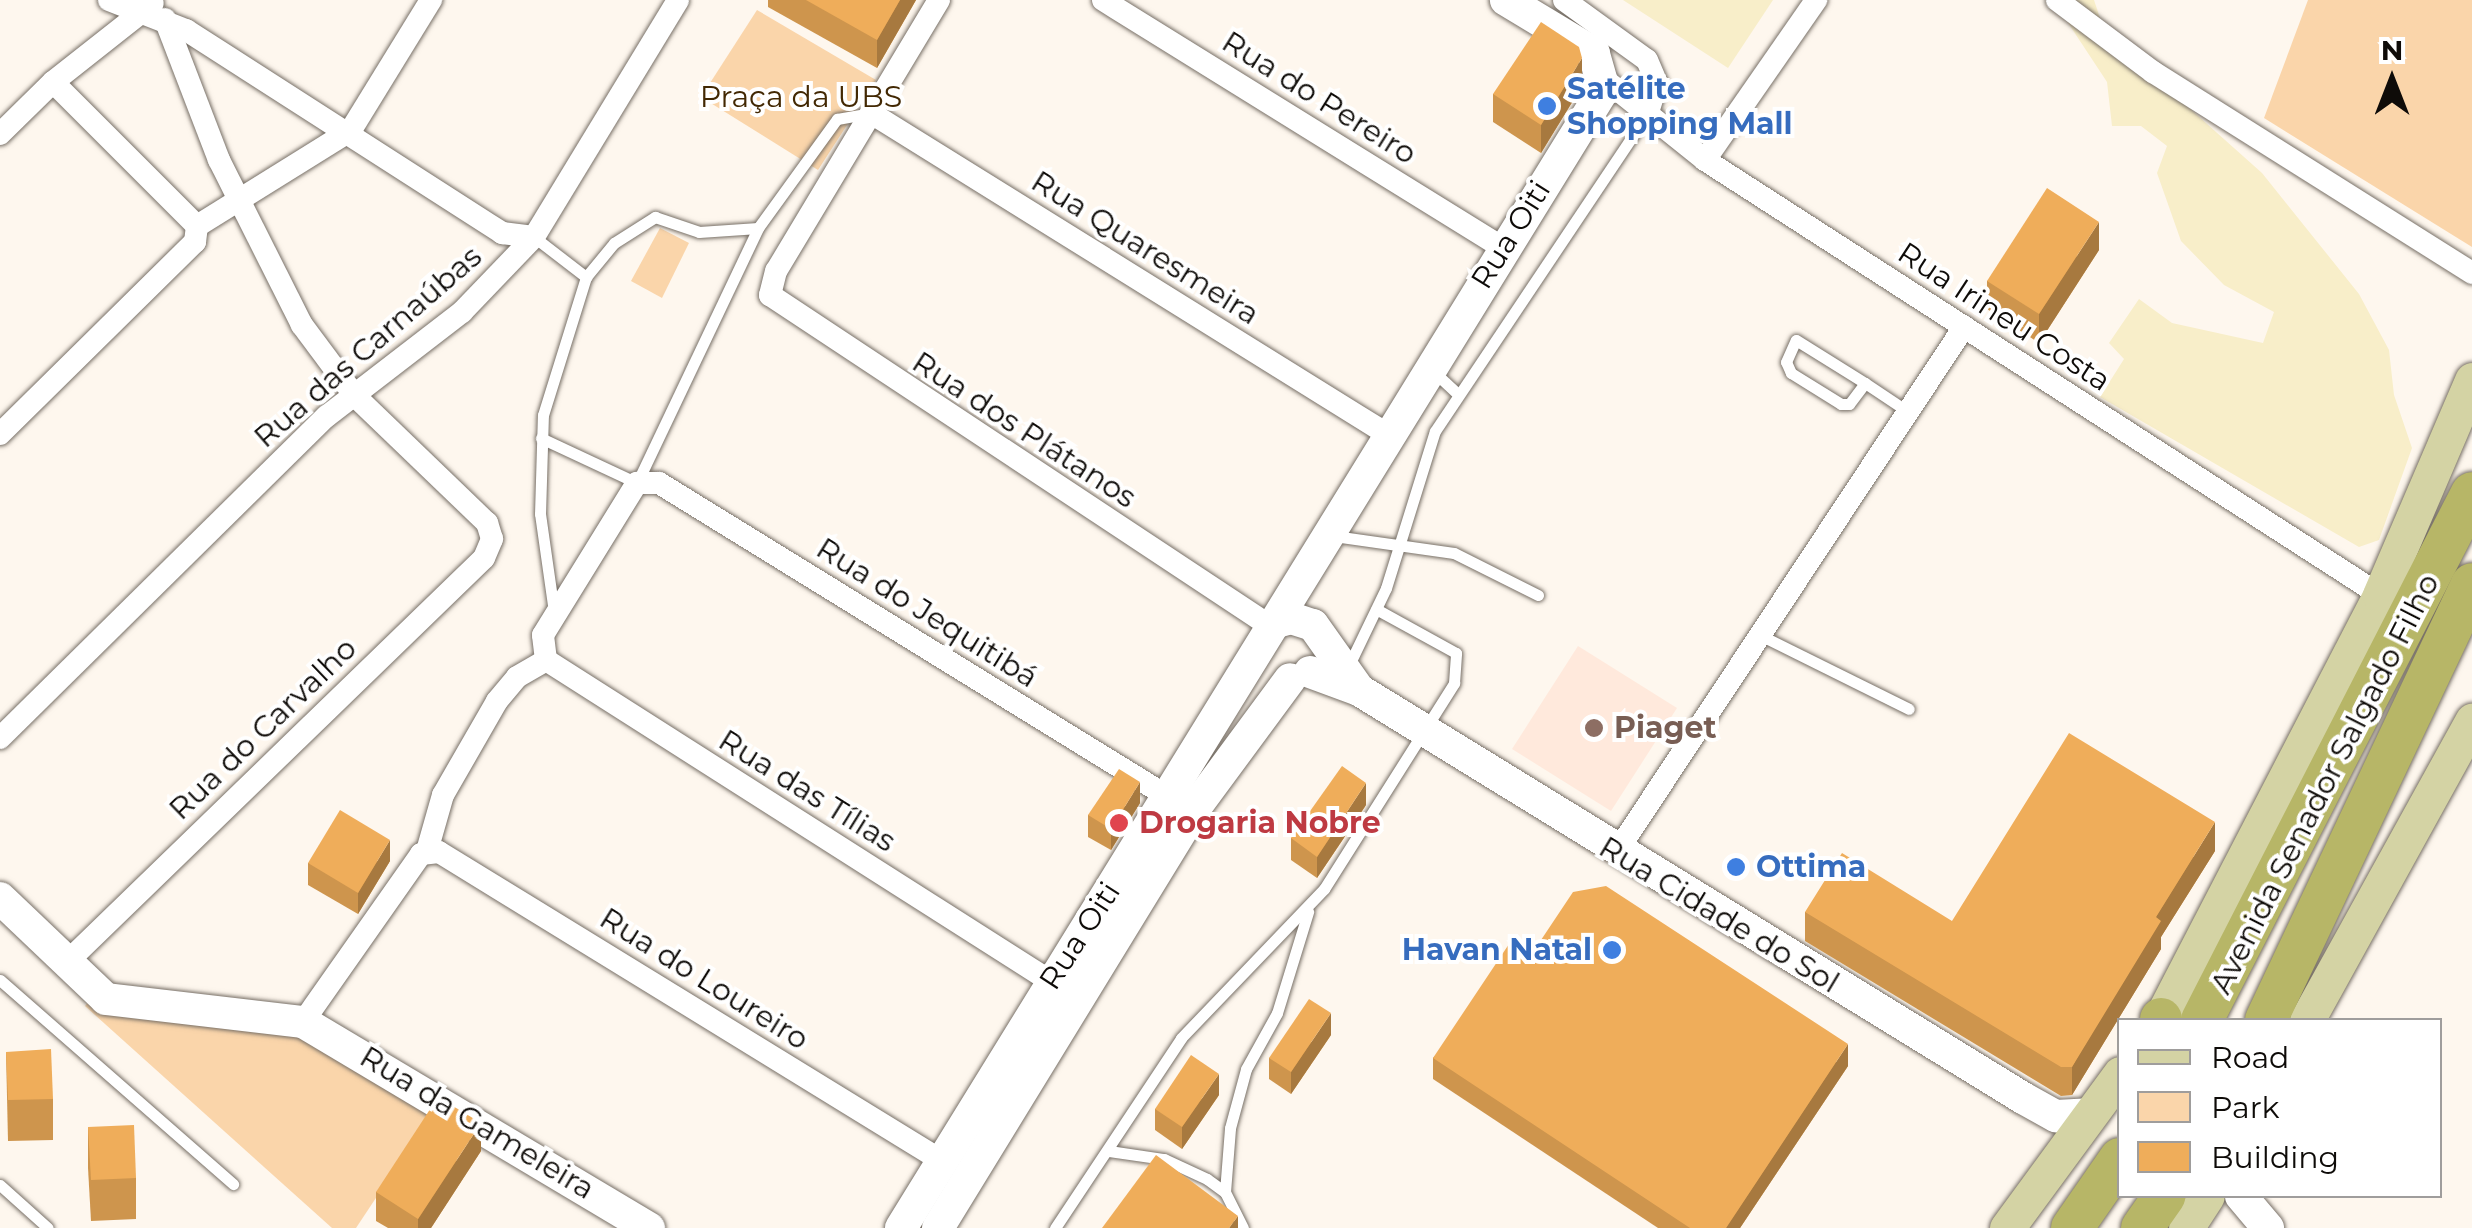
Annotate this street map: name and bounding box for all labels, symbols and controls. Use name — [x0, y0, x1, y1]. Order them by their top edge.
street label: Rua do Pereiro — [1215, 24, 1423, 172]
north arrow — [2342, 30, 2442, 130]
text: N — [2381, 33, 2403, 67]
place label: Satélite Shopping Mall — [1567, 71, 1793, 142]
park label: Praça da UBS — [700, 79, 902, 115]
marker: Satélite Shopping Mall — [1536, 95, 1558, 117]
street label: Rua Quaresmeira — [1025, 163, 1265, 333]
street label: Rua Oiti — [1464, 174, 1558, 296]
street label: Rua Irineu Costa — [1891, 235, 2117, 399]
street label: Rua das Carnaúbas — [247, 239, 489, 455]
street label: Rua dos Plátanos — [905, 344, 1143, 516]
street label: Rua do Jequitibá — [810, 530, 1044, 696]
street label: Avenida Senador Salgado Filho — [2203, 568, 2447, 1000]
street label: Rua do Carvalho — [162, 631, 364, 827]
place label: Piaget — [1614, 710, 1717, 746]
marker: Piaget — [1583, 717, 1605, 739]
street label: Rua das Tílias — [712, 722, 902, 860]
place label: Drogaria Nobre — [1139, 805, 1381, 841]
marker: Drogaria Nobre — [1108, 812, 1130, 834]
street label: Rua Cidade do Sol — [1593, 829, 1845, 1001]
place label: Ottima — [1756, 849, 1866, 885]
marker: Ottima — [1725, 856, 1747, 878]
street label: Rua Oiti — [1032, 876, 1128, 996]
street label: Rua do Loureiro — [593, 900, 815, 1058]
place label: Havan Natal — [1402, 932, 1592, 968]
marker: Havan Natal — [1601, 939, 1623, 961]
legend — [2117, 1018, 2442, 1198]
street label: Rua da Gameleira — [353, 1039, 601, 1207]
text: Road — [2211, 1039, 2289, 1076]
text: Park — [2211, 1089, 2280, 1126]
text: Building — [2211, 1139, 2339, 1176]

